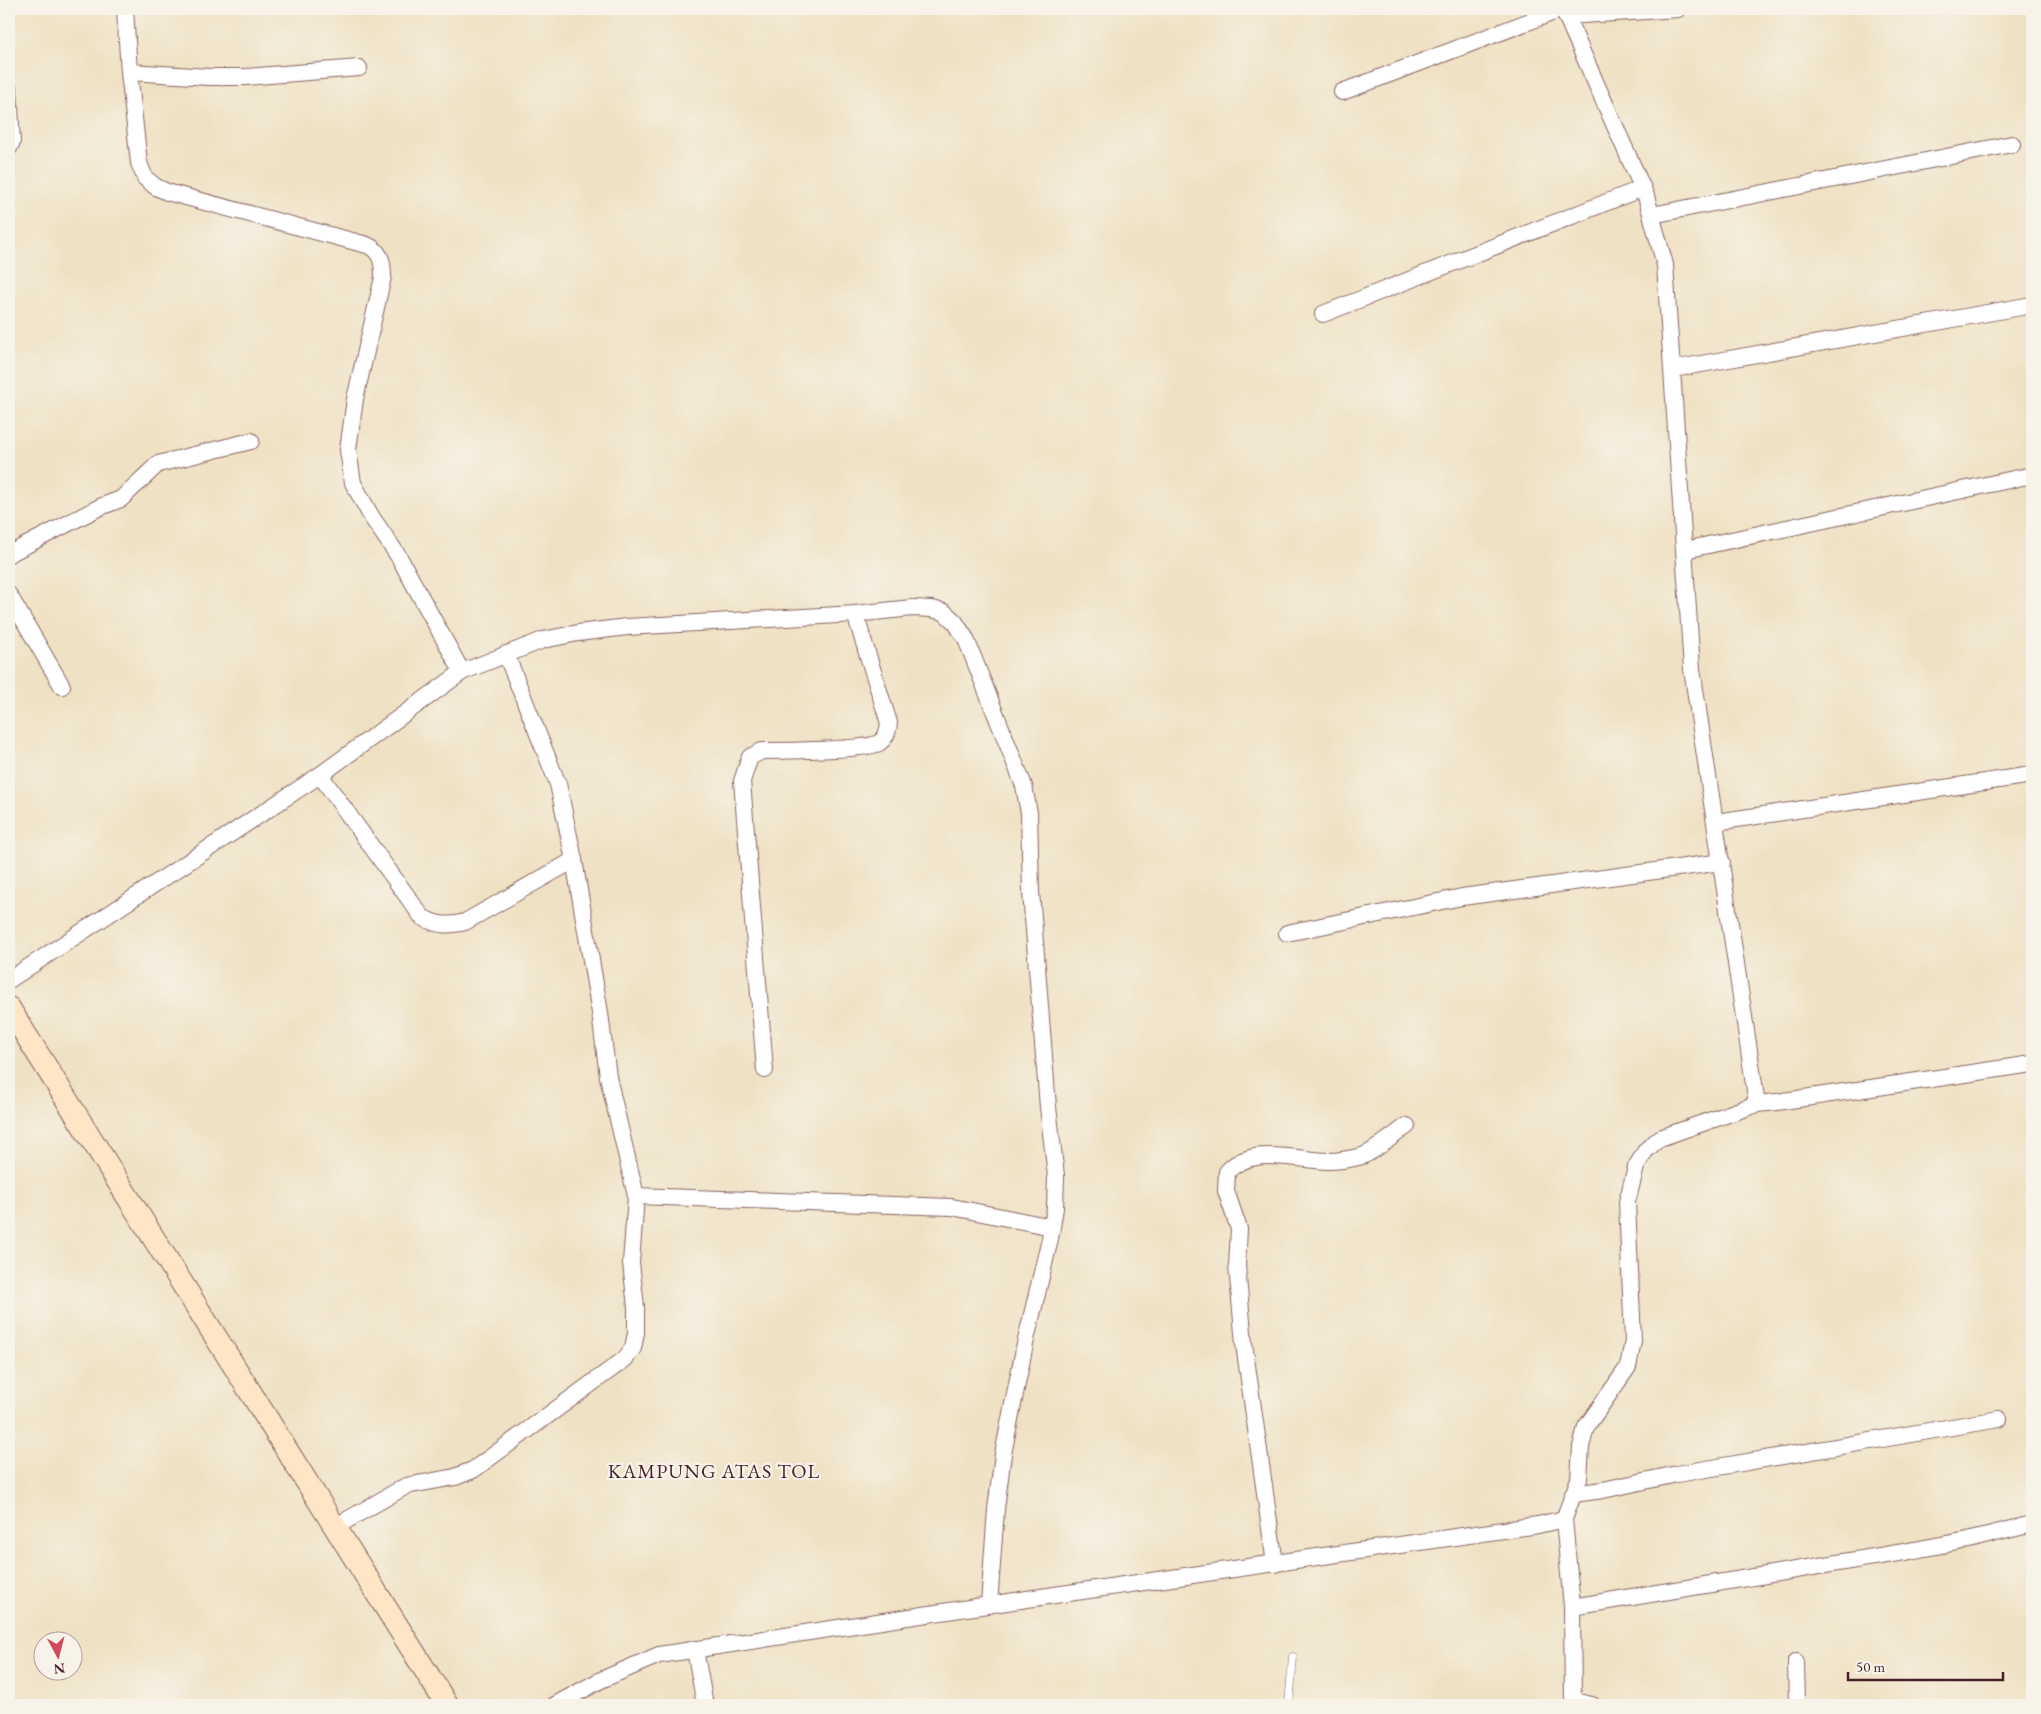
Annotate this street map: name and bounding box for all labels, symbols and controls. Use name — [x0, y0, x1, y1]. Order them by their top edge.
district label: KAMPUNG ATAS TOL — [608, 1458, 820, 1484]
north arrow — [32, 1632, 82, 1682]
scale bar — [1848, 1649, 2004, 1681]
text: 50 m — [1856, 1657, 1885, 1676]
text: N — [52, 1659, 66, 1679]

